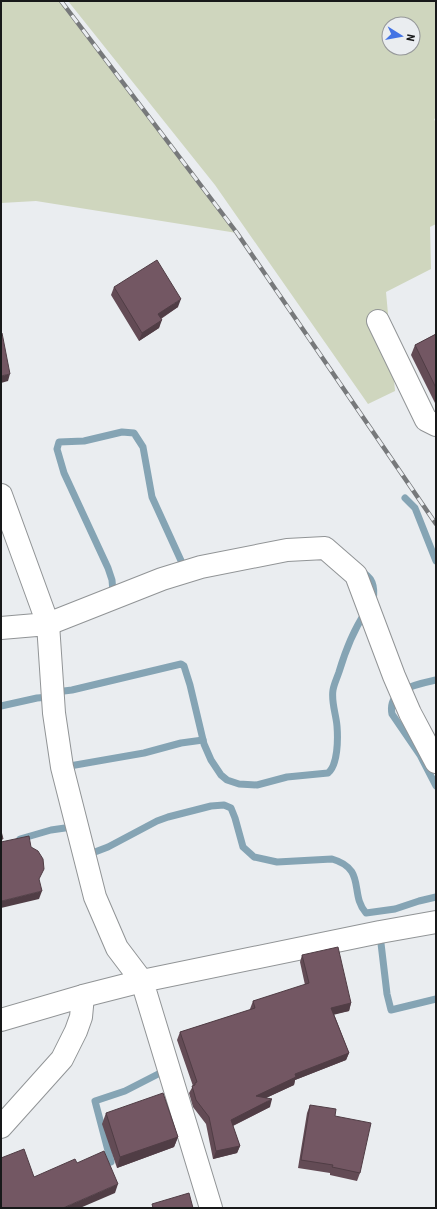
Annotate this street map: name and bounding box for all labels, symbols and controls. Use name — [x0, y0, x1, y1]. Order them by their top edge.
north arrow — [381, 16, 421, 56]
text: N — [403, 33, 417, 43]

